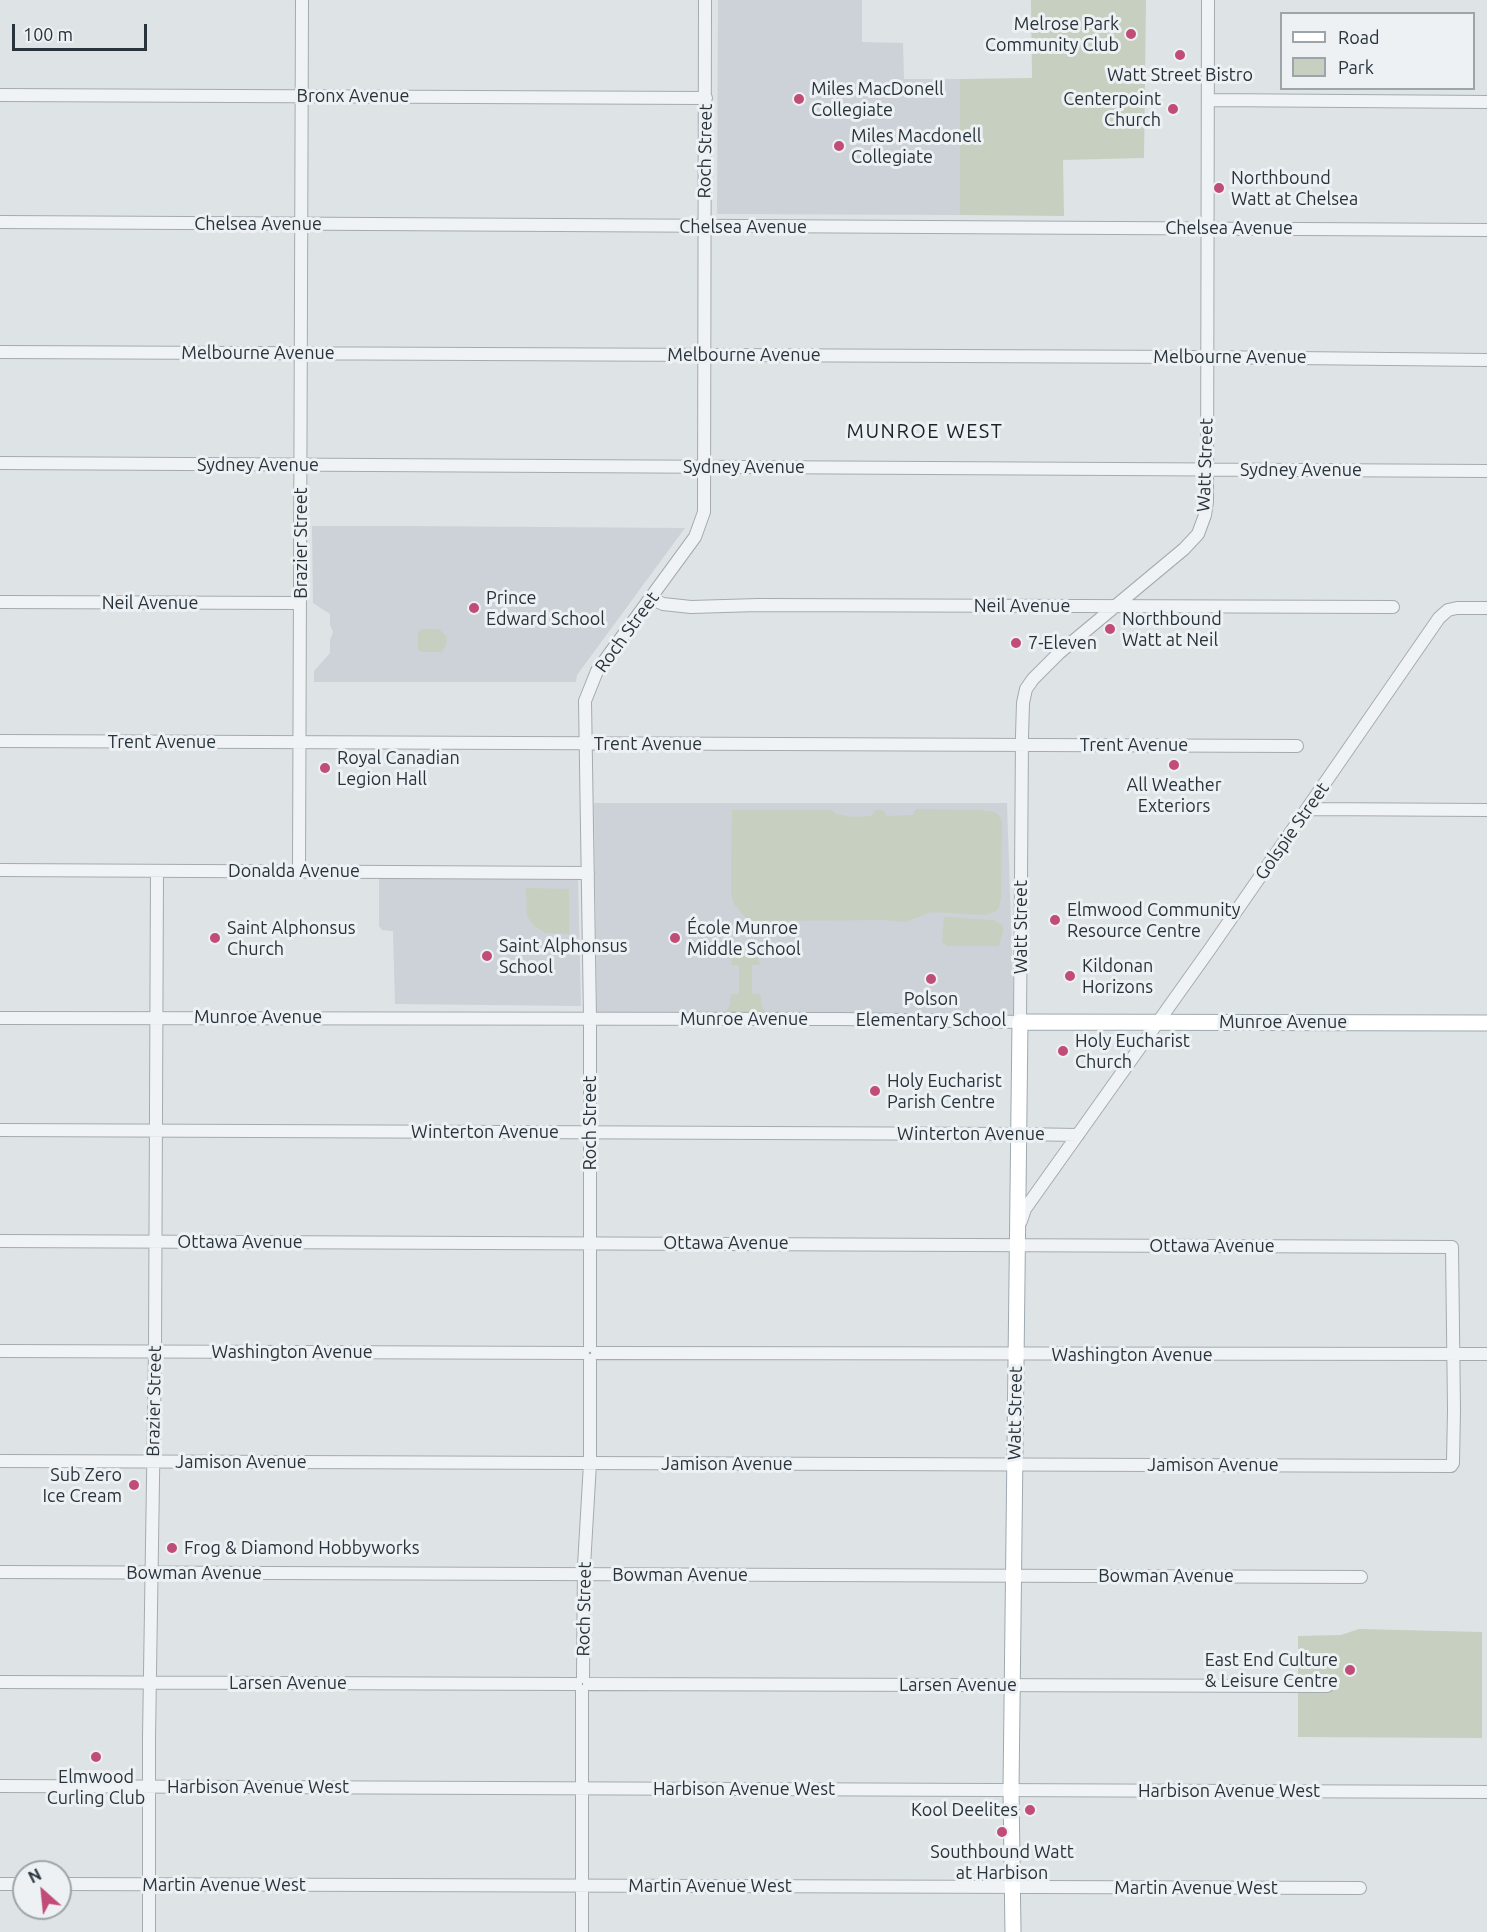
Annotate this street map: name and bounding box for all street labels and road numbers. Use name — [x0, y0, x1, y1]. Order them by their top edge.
street label: Bronx Avenue — [297, 85, 409, 107]
street label: Roch Street — [693, 103, 717, 199]
street label: Chelsea Avenue — [194, 213, 322, 235]
street label: Chelsea Avenue — [679, 216, 807, 238]
street label: Chelsea Avenue — [1165, 217, 1293, 239]
street label: Melbourne Avenue — [181, 342, 335, 364]
street label: Melbourne Avenue — [667, 344, 821, 366]
street label: Melbourne Avenue — [1153, 346, 1307, 368]
street label: Watt Street — [1193, 418, 1217, 512]
street label: Sydney Avenue — [197, 454, 319, 476]
street label: Sydney Avenue — [683, 456, 805, 478]
street label: Sydney Avenue — [1240, 459, 1362, 481]
street label: Brazier Street — [290, 487, 312, 599]
street label: Roch Street — [590, 587, 664, 677]
street label: Neil Avenue — [102, 592, 198, 614]
street label: Neil Avenue — [974, 595, 1070, 617]
street label: Trent Avenue — [108, 731, 216, 753]
street label: Trent Avenue — [594, 733, 702, 755]
street label: Trent Avenue — [1080, 734, 1188, 756]
street label: Golspie Street — [1250, 778, 1334, 884]
street label: Donalda Avenue — [228, 860, 360, 882]
street label: Watt Street — [1010, 880, 1032, 974]
street label: Munroe Avenue — [194, 1006, 322, 1028]
street label: Munroe Avenue — [680, 1008, 808, 1030]
street label: Munroe Avenue — [1219, 1011, 1347, 1033]
street label: Roch Street — [579, 1076, 601, 1170]
street label: Winterton Avenue — [411, 1121, 559, 1143]
street label: Winterton Avenue — [897, 1123, 1045, 1145]
street label: Ottawa Avenue — [177, 1231, 303, 1253]
street label: Ottawa Avenue — [663, 1232, 789, 1254]
street label: Ottawa Avenue — [1149, 1235, 1275, 1257]
street label: Washington Avenue — [211, 1341, 373, 1363]
street label: Washington Avenue — [1051, 1344, 1213, 1366]
street label: Brazier Street — [142, 1345, 166, 1457]
street label: Watt Street — [1003, 1366, 1027, 1460]
street label: Jamison Avenue — [175, 1451, 307, 1473]
street label: Jamison Avenue — [661, 1453, 793, 1475]
street label: Jamison Avenue — [1147, 1454, 1279, 1476]
street label: Roch Street — [572, 1561, 596, 1657]
street label: Bowman Avenue — [126, 1562, 262, 1584]
street label: Bowman Avenue — [612, 1564, 748, 1586]
street label: Bowman Avenue — [1098, 1565, 1234, 1587]
street label: Larsen Avenue — [229, 1672, 347, 1694]
street label: Larsen Avenue — [899, 1674, 1017, 1696]
street label: Harbison Avenue West — [167, 1776, 349, 1798]
street label: Harbison Avenue West — [653, 1778, 835, 1800]
street label: Harbison Avenue West — [1138, 1780, 1320, 1802]
street label: Martin Avenue West — [142, 1874, 306, 1896]
street label: Martin Avenue West — [628, 1875, 792, 1897]
street label: Martin Avenue West — [1114, 1877, 1278, 1899]

